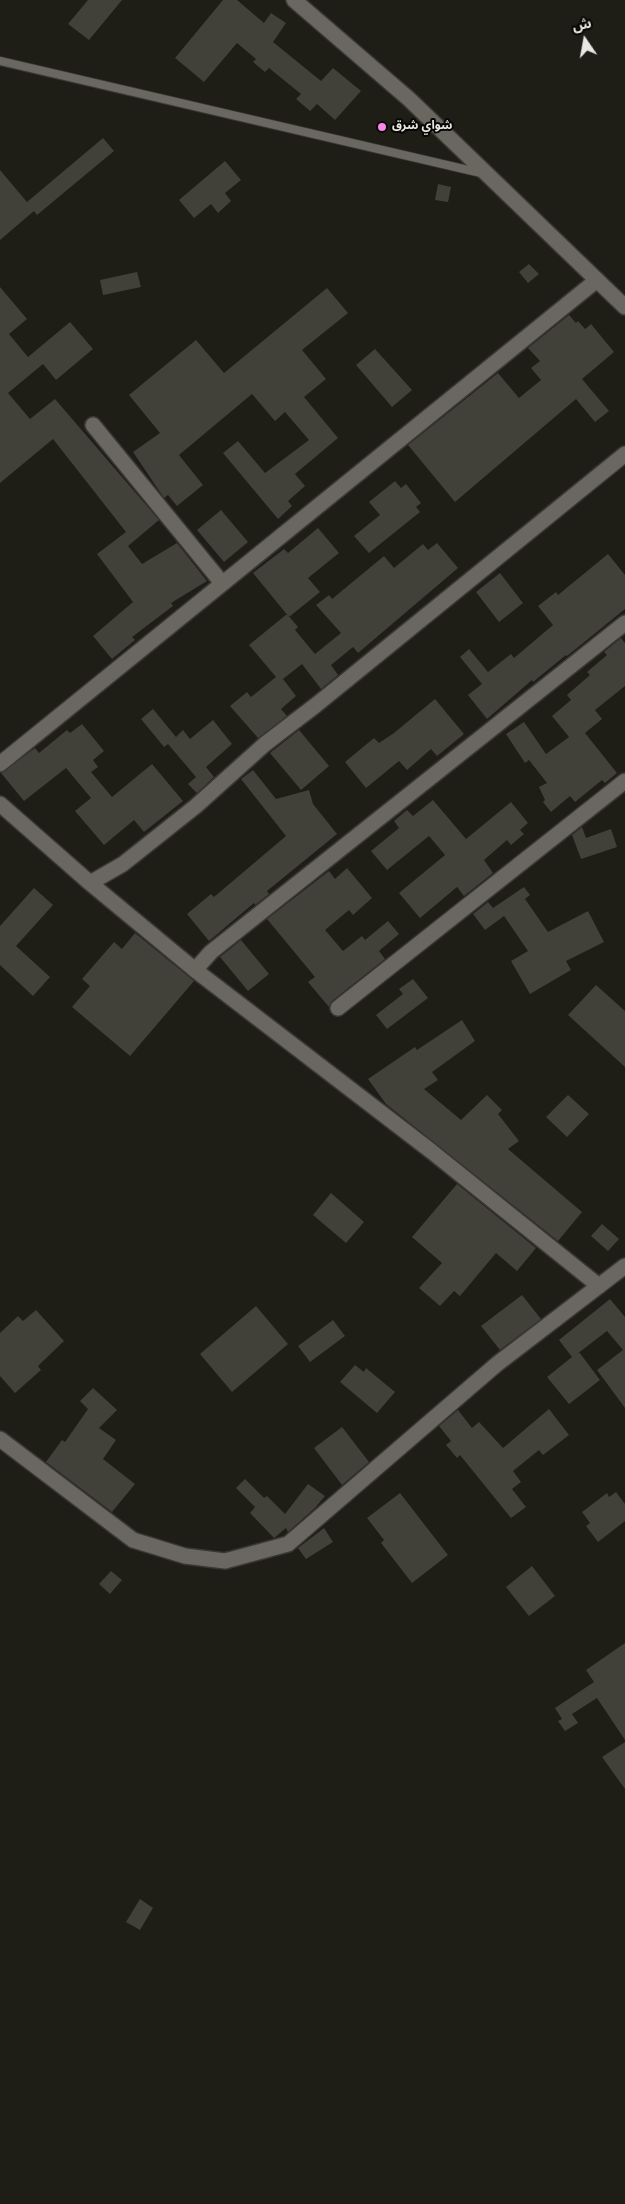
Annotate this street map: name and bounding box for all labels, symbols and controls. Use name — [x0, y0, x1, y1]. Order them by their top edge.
text: ش — [569, 9, 594, 41]
north arrow — [560, 15, 610, 65]
place label: شواي شرق — [392, 120, 452, 134]
marker: شواي شرق — [376, 121, 388, 133]

